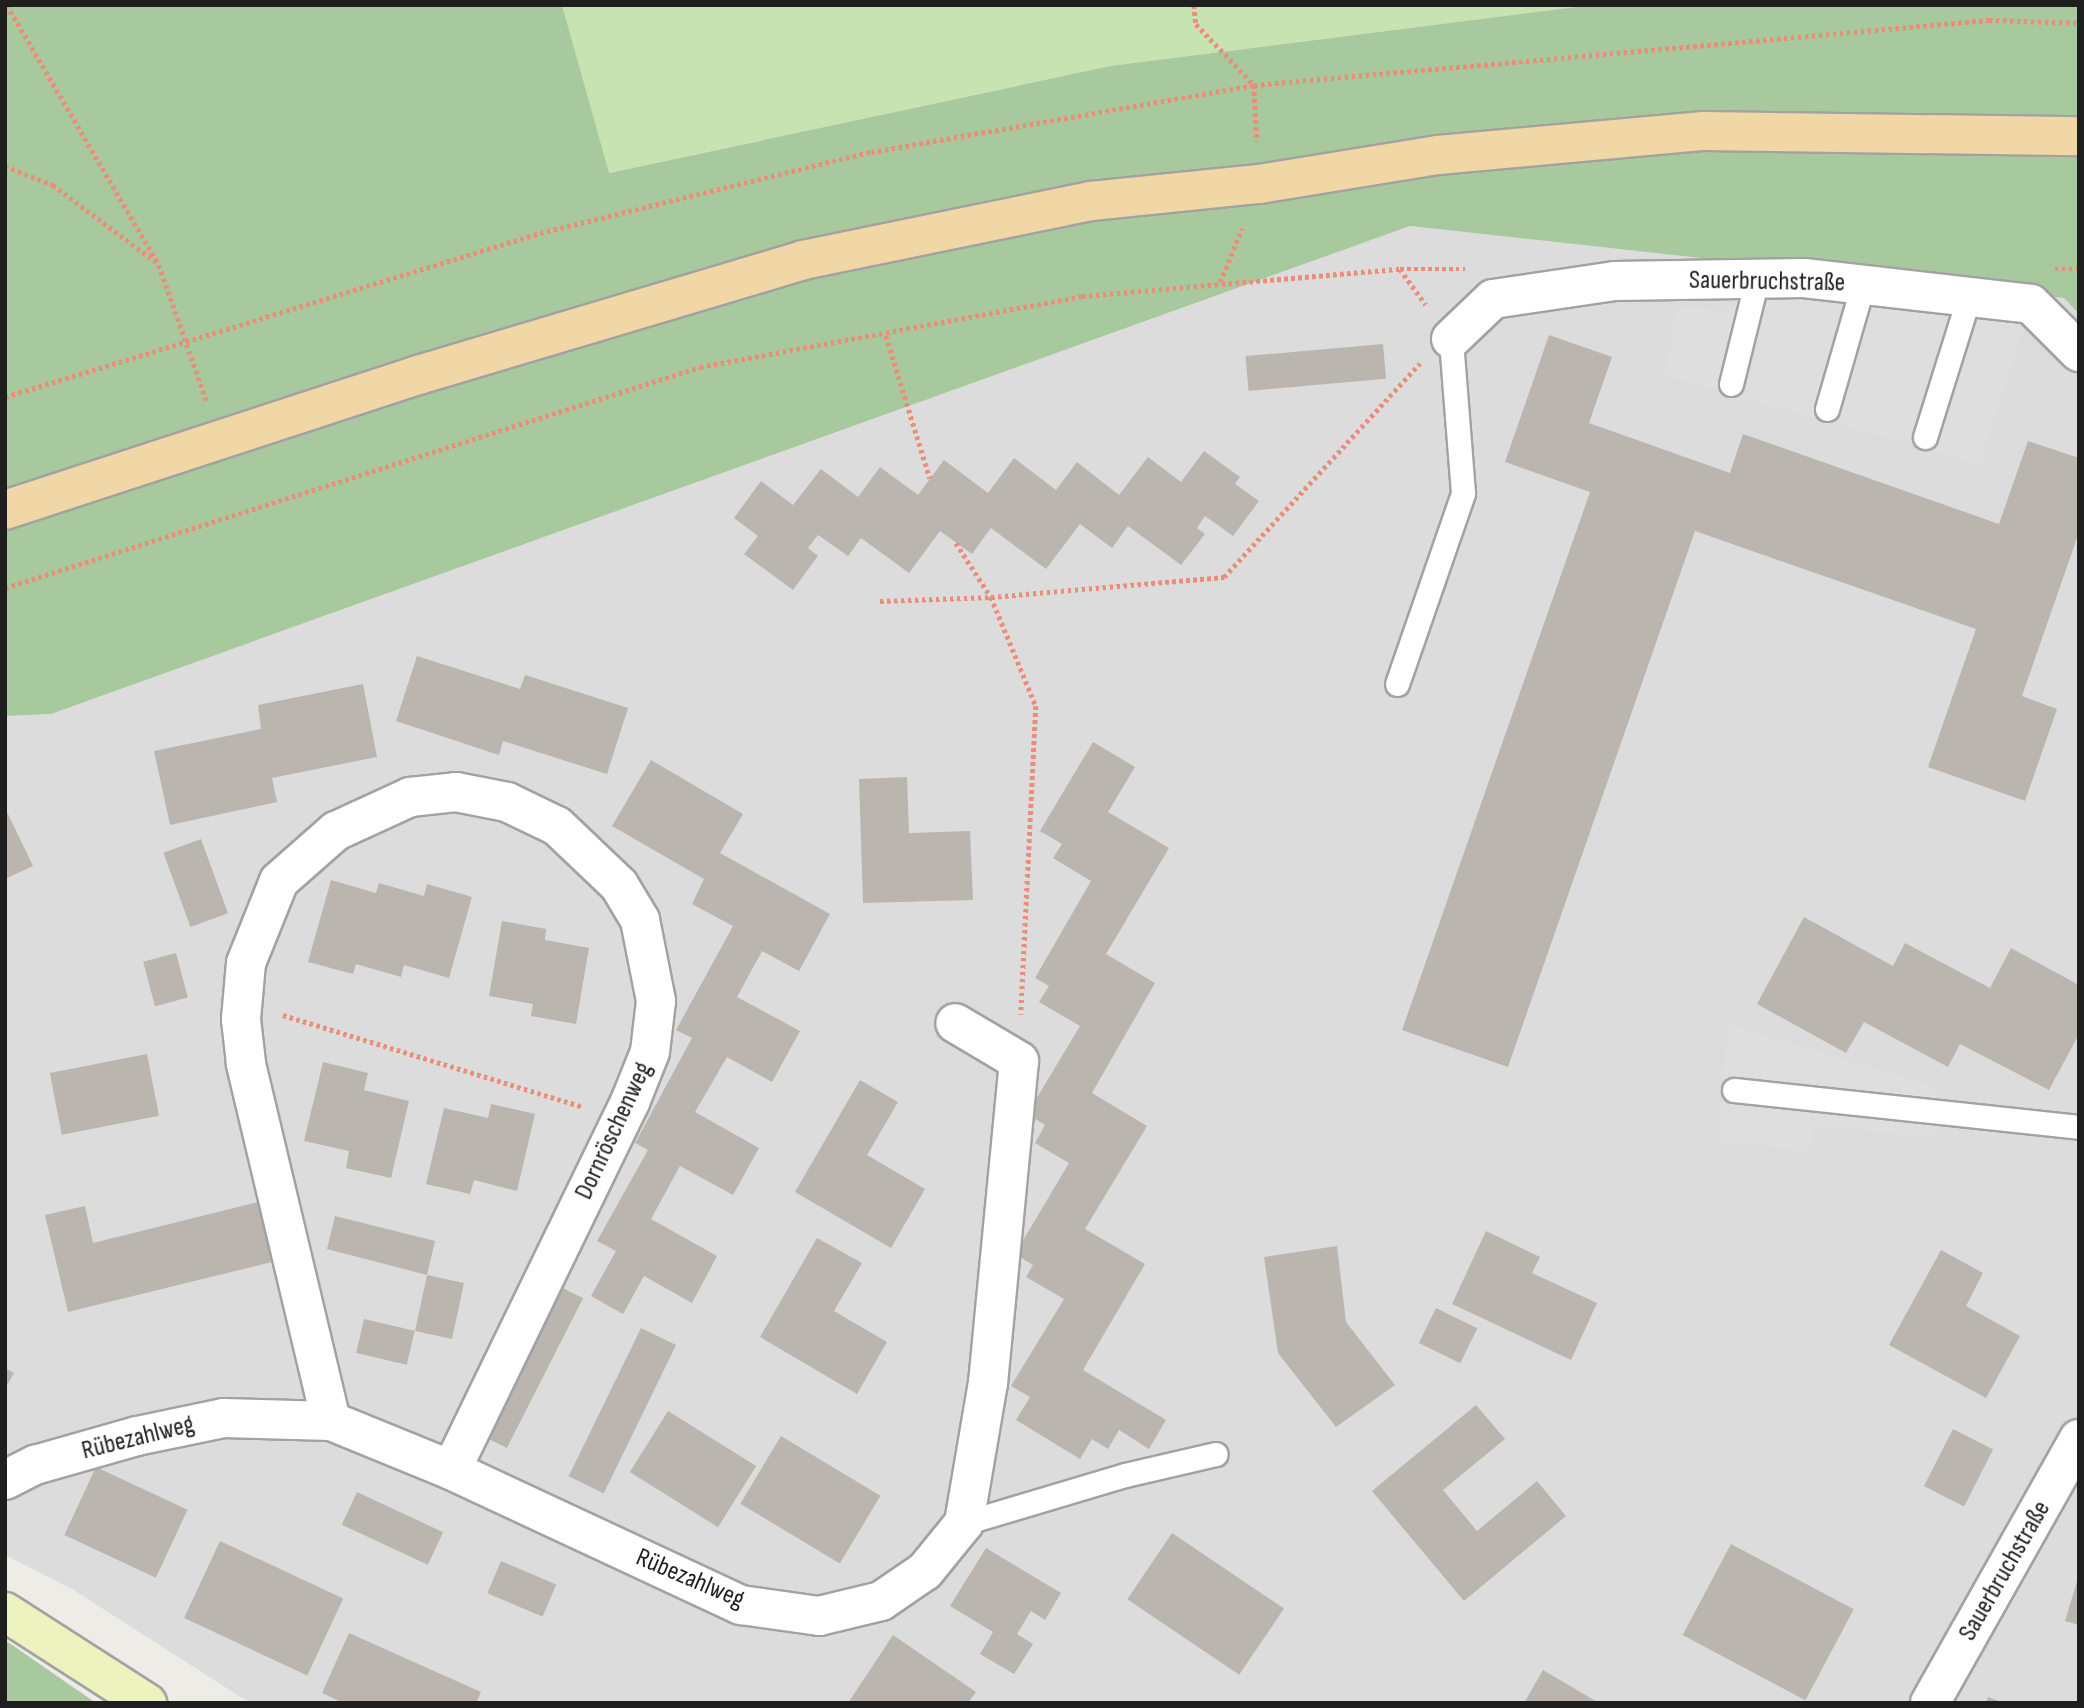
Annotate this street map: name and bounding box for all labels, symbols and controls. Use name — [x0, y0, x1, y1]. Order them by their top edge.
street label: Sauerbruchstraße — [1689, 265, 1845, 299]
street label: Dornröschenweg — [569, 1057, 659, 1205]
street label: Rübezahlweg — [79, 1409, 197, 1467]
street label: Sauerbruchstraße — [1952, 1496, 2058, 1646]
street label: Rübezahlweg — [631, 1542, 749, 1616]

